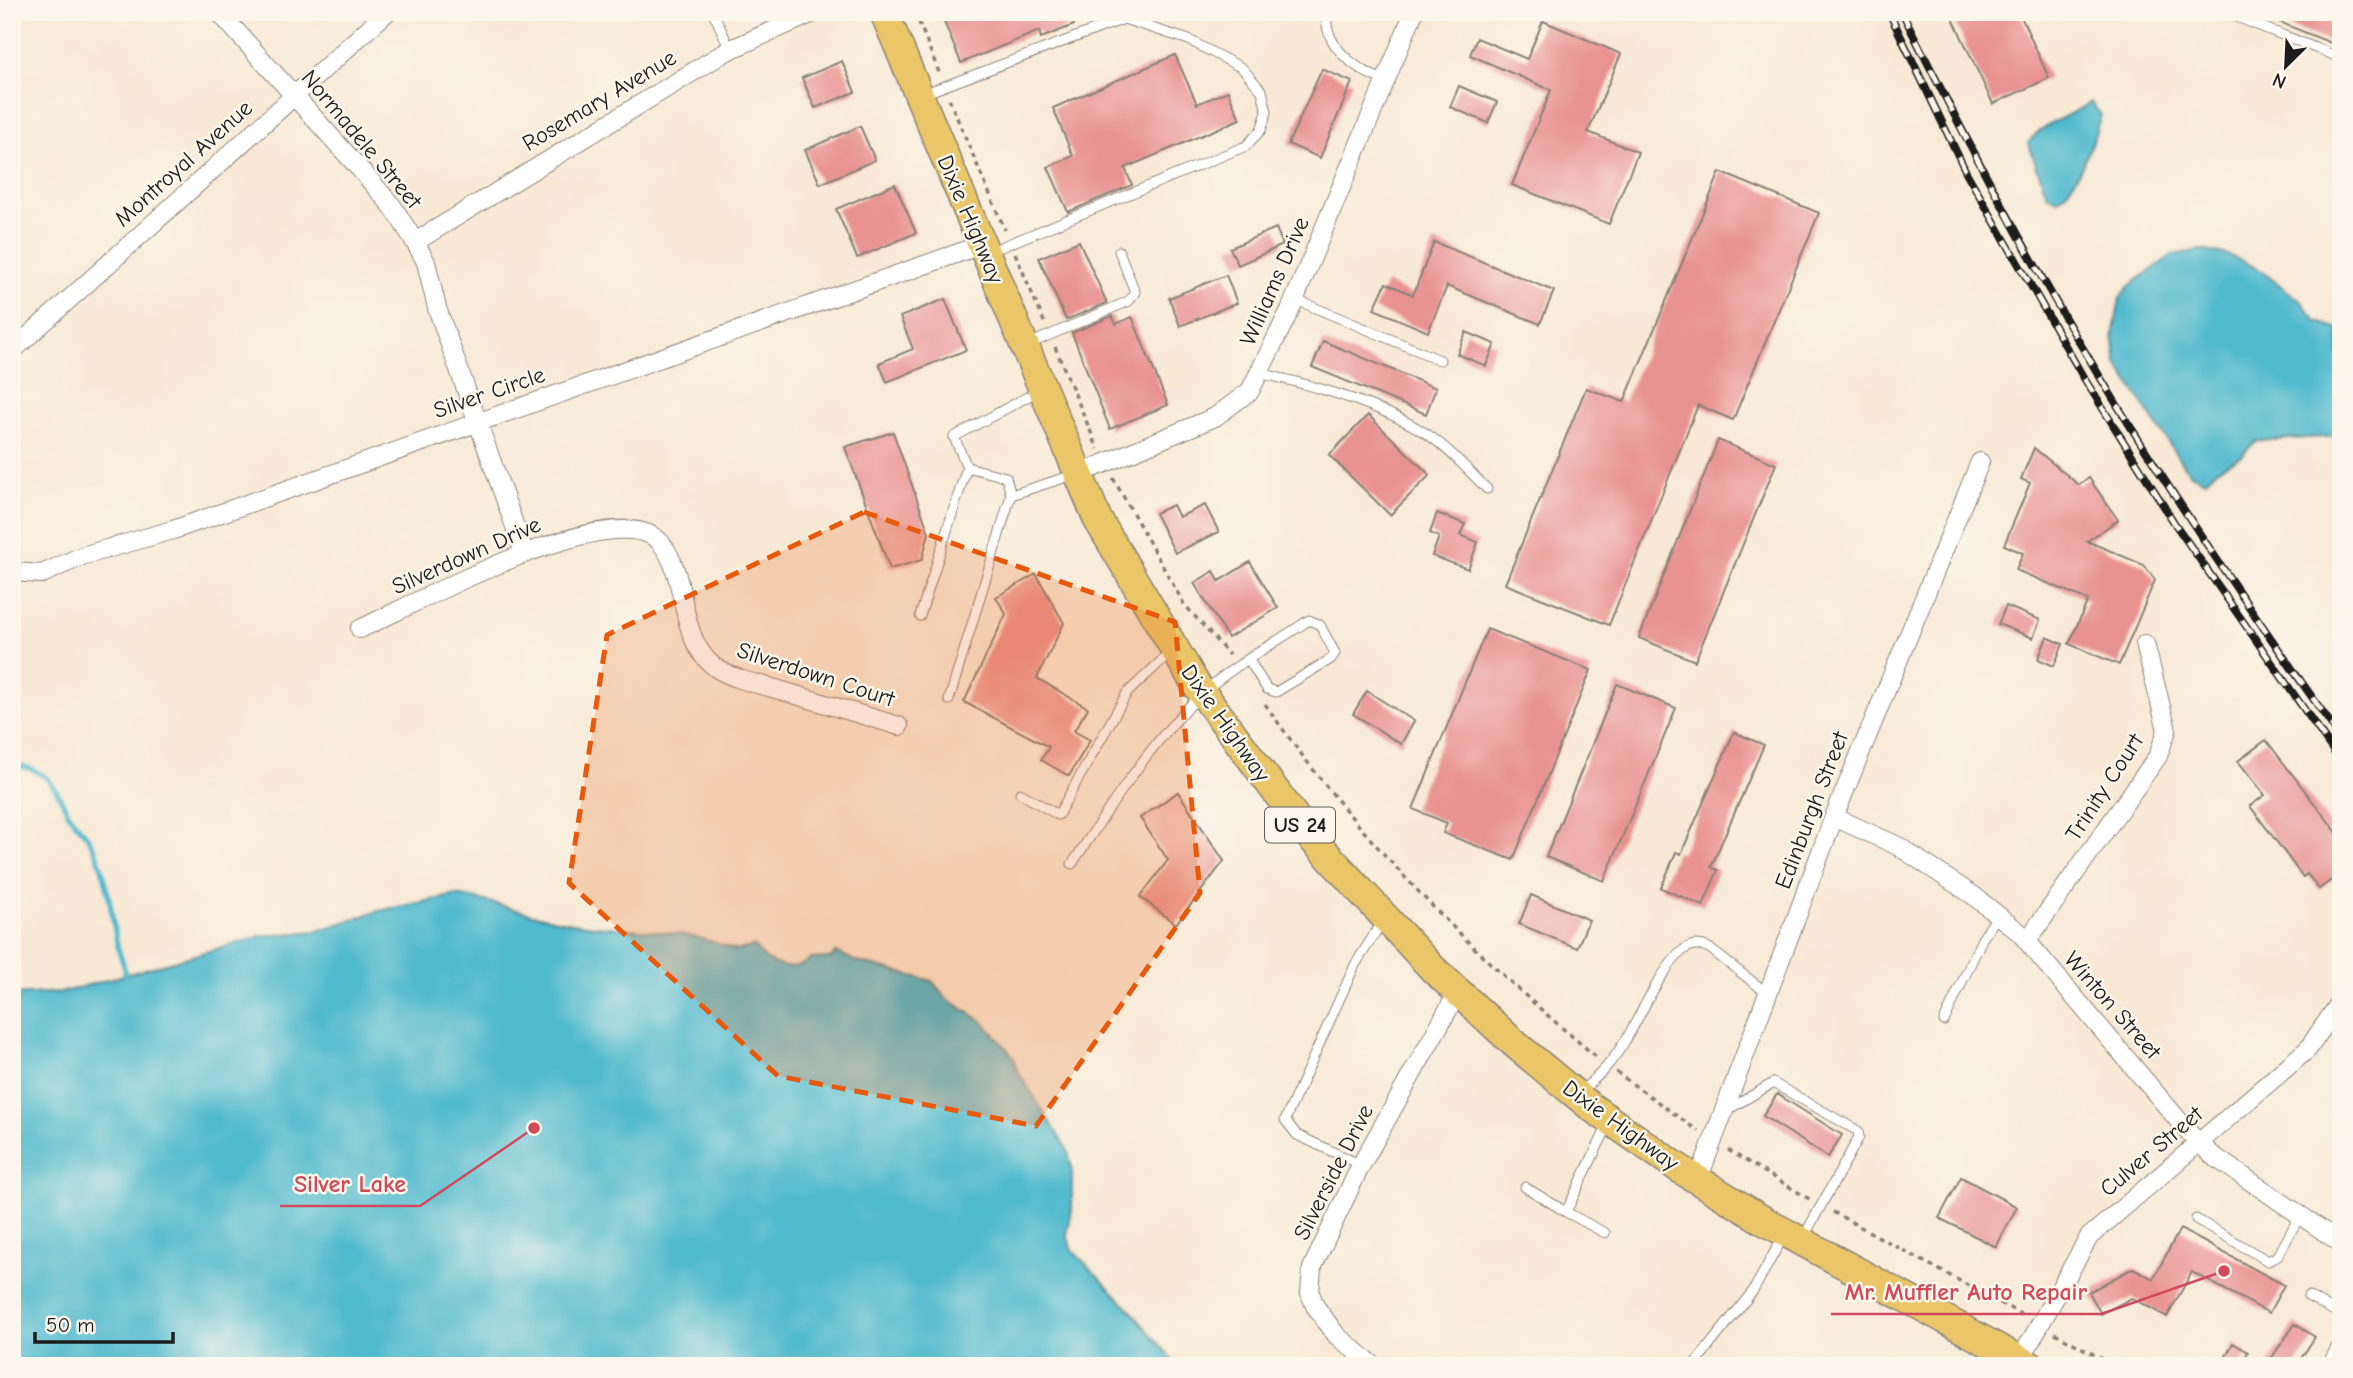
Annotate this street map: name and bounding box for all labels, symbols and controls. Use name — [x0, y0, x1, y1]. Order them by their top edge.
north arrow — [2252, 32, 2322, 102]
street label: Rosemary Avenue — [518, 44, 681, 157]
street label: Normadele Street — [296, 64, 428, 215]
text: N — [2269, 68, 2290, 93]
street label: Montroyal Avenue — [109, 94, 258, 232]
street label: Dixie Highway — [931, 151, 1010, 288]
street label: Williams Drive — [1234, 213, 1315, 350]
street label: Silver Circle — [430, 361, 548, 424]
street label: Silverdown Drive — [388, 511, 545, 600]
street label: Silverdown Court — [734, 636, 899, 713]
street label: Dixie Highway — [1175, 659, 1276, 788]
street label: Edinburgh Street — [1769, 726, 1854, 893]
street label: Trinity Court — [2060, 727, 2150, 846]
road number: US 24 — [1265, 808, 1335, 842]
street label: Winton Street — [2058, 946, 2168, 1066]
street label: Dixie Highway — [1557, 1074, 1685, 1177]
street label: Silverside Drive — [1288, 1100, 1379, 1244]
street label: Culver Street — [2094, 1100, 2209, 1202]
callout: Silver Lake — [280, 1161, 420, 1206]
text: Silver Lake — [294, 1170, 406, 1198]
callout: Mr. Muffler Auto Repair — [1831, 1269, 2101, 1314]
text: Mr. Muffler Auto Repair — [1845, 1278, 2087, 1306]
scale bar — [35, 1301, 173, 1345]
text: 50 m — [46, 1313, 95, 1337]

